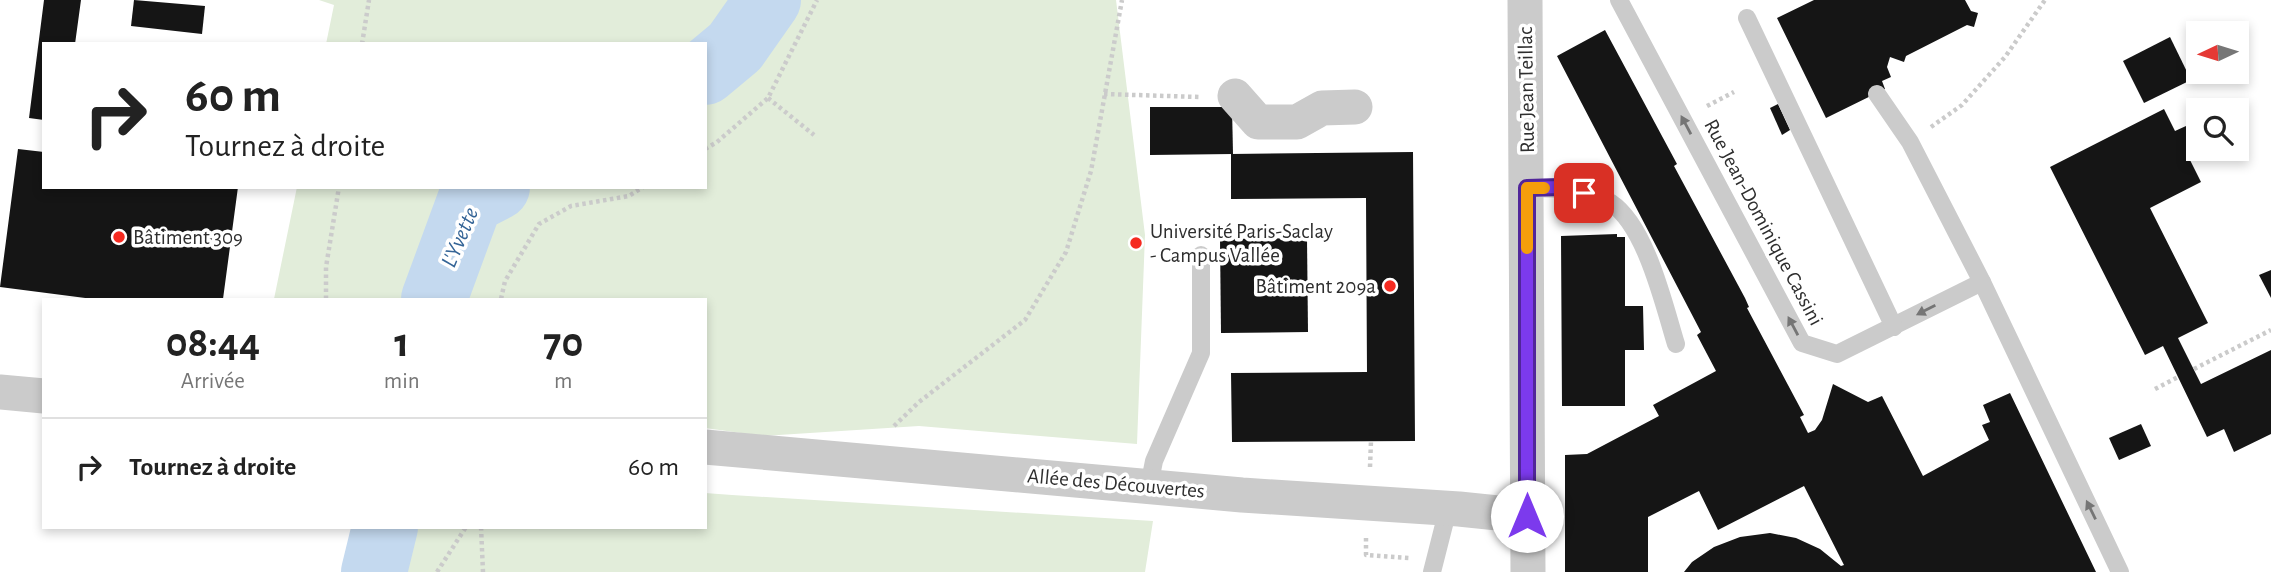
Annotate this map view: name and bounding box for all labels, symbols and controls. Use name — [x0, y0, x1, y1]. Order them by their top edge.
north arrow — [2186, 21, 2249, 84]
map controls — [2186, 21, 2249, 161]
street label: Rue Jean Teillac — [1515, 27, 1538, 153]
icon: right — [70, 70, 161, 161]
text: 60 m — [185, 72, 281, 121]
button: search — [2186, 98, 2249, 161]
one-way arrow — [1680, 115, 1692, 135]
street label: Rue Jean-Dominique Cassini — [1700, 116, 1827, 329]
text: Tournez à droite — [185, 130, 385, 162]
pin — [1554, 163, 1614, 223]
icon: arrive — [1565, 174, 1603, 212]
water label: L'Yvette — [437, 204, 483, 271]
place label: Université Paris-Saclay - Campus Vallée — [1150, 221, 1333, 266]
place label: Bâtiment 309 — [133, 227, 243, 248]
marker: Bâtiment 309 — [111, 229, 127, 245]
marker: Université Paris-Saclay - Campus Vallée — [1128, 235, 1144, 251]
place label: Bâtiment 209a — [1256, 276, 1376, 297]
marker: Bâtiment 209a — [1382, 278, 1398, 294]
one-way arrow — [1916, 305, 1936, 316]
one-way arrow — [1788, 316, 1799, 336]
text: 08:44 — [166, 322, 260, 364]
text: 1 — [394, 322, 409, 364]
text: 70 — [543, 322, 583, 364]
text: Arrivée — [181, 370, 245, 393]
text: min — [384, 370, 420, 393]
text: m — [554, 370, 573, 393]
icon: right — [70, 448, 108, 486]
text: Tournez à droite — [129, 454, 296, 480]
text: 60 m — [628, 454, 679, 480]
street label: Allée des Découvertes — [1026, 465, 1206, 502]
position arrow — [1490, 479, 1564, 553]
one-way arrow — [2085, 500, 2096, 520]

